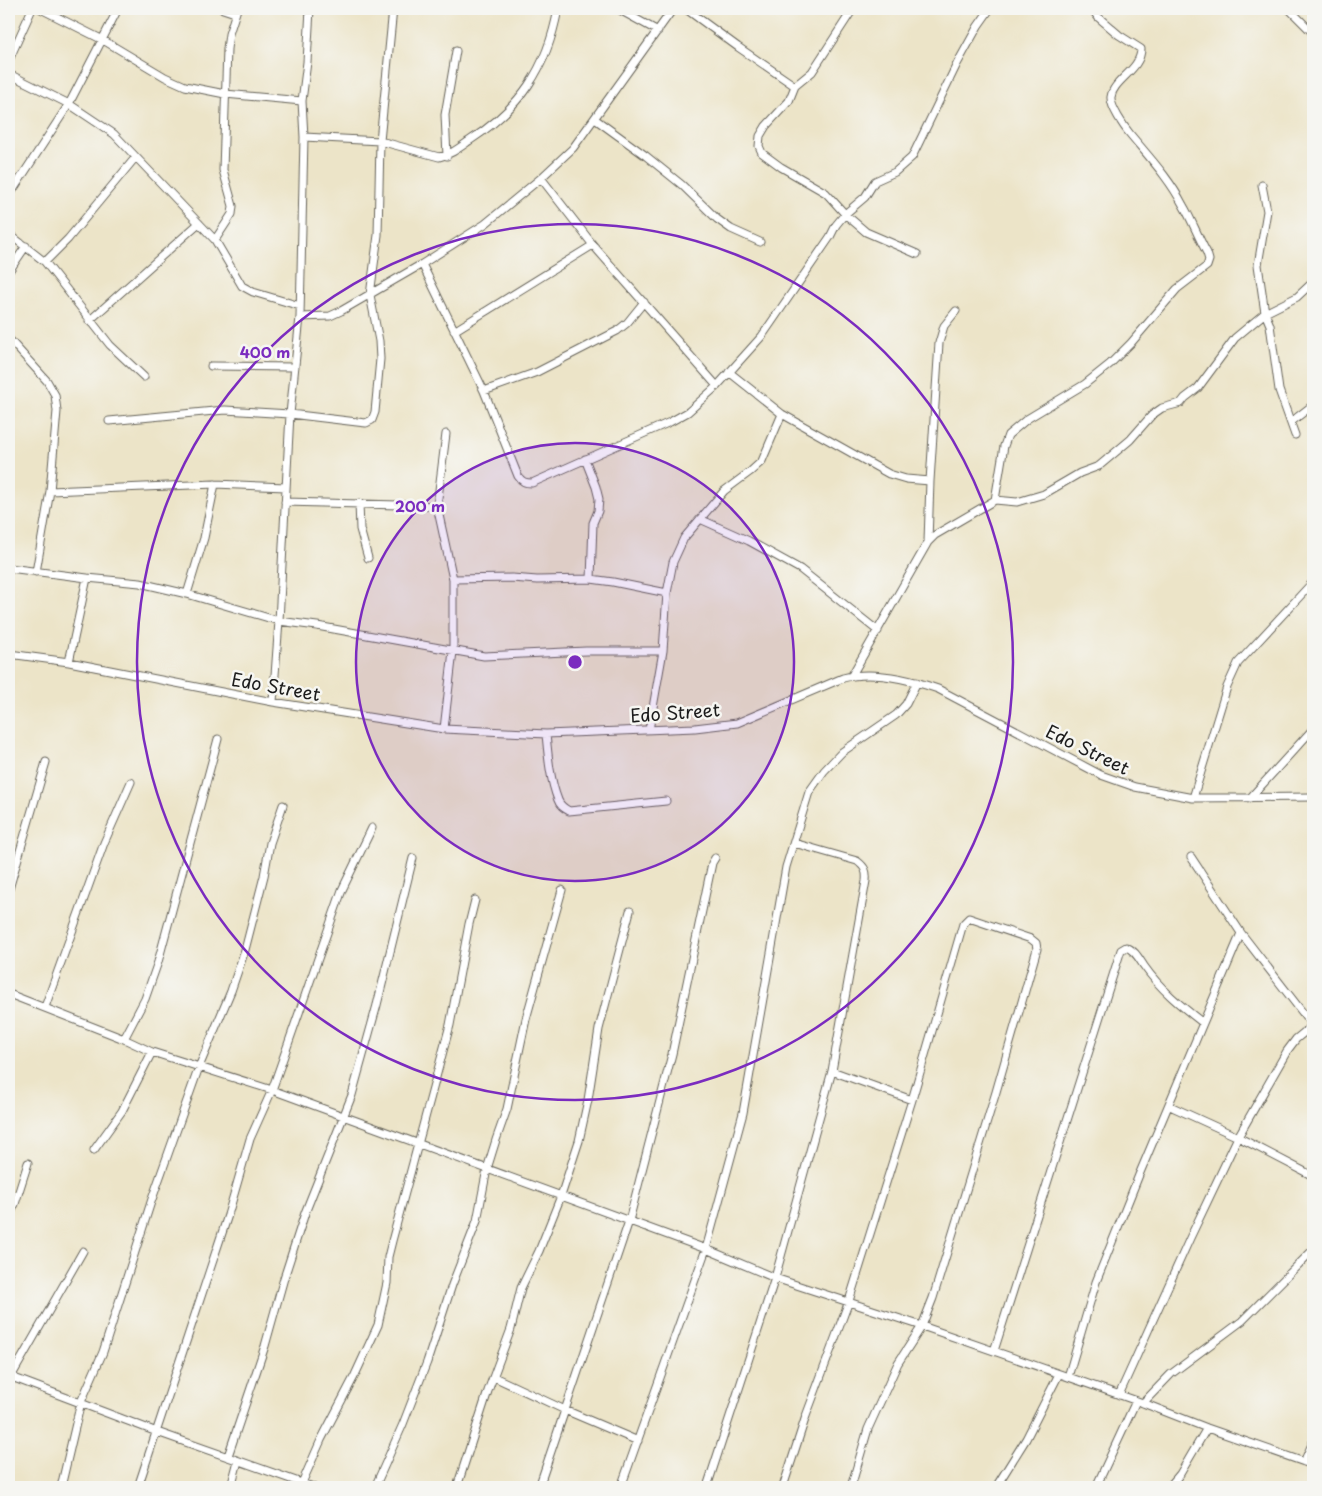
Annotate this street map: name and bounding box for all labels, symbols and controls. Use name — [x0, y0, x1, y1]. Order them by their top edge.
text: 400 m — [240, 340, 290, 363]
text: 200 m — [395, 494, 445, 517]
centre of rings — [566, 653, 584, 671]
street label: Edo Street — [229, 665, 323, 707]
street label: Edo Street — [629, 695, 721, 729]
street label: Edo Street — [1042, 717, 1134, 781]

